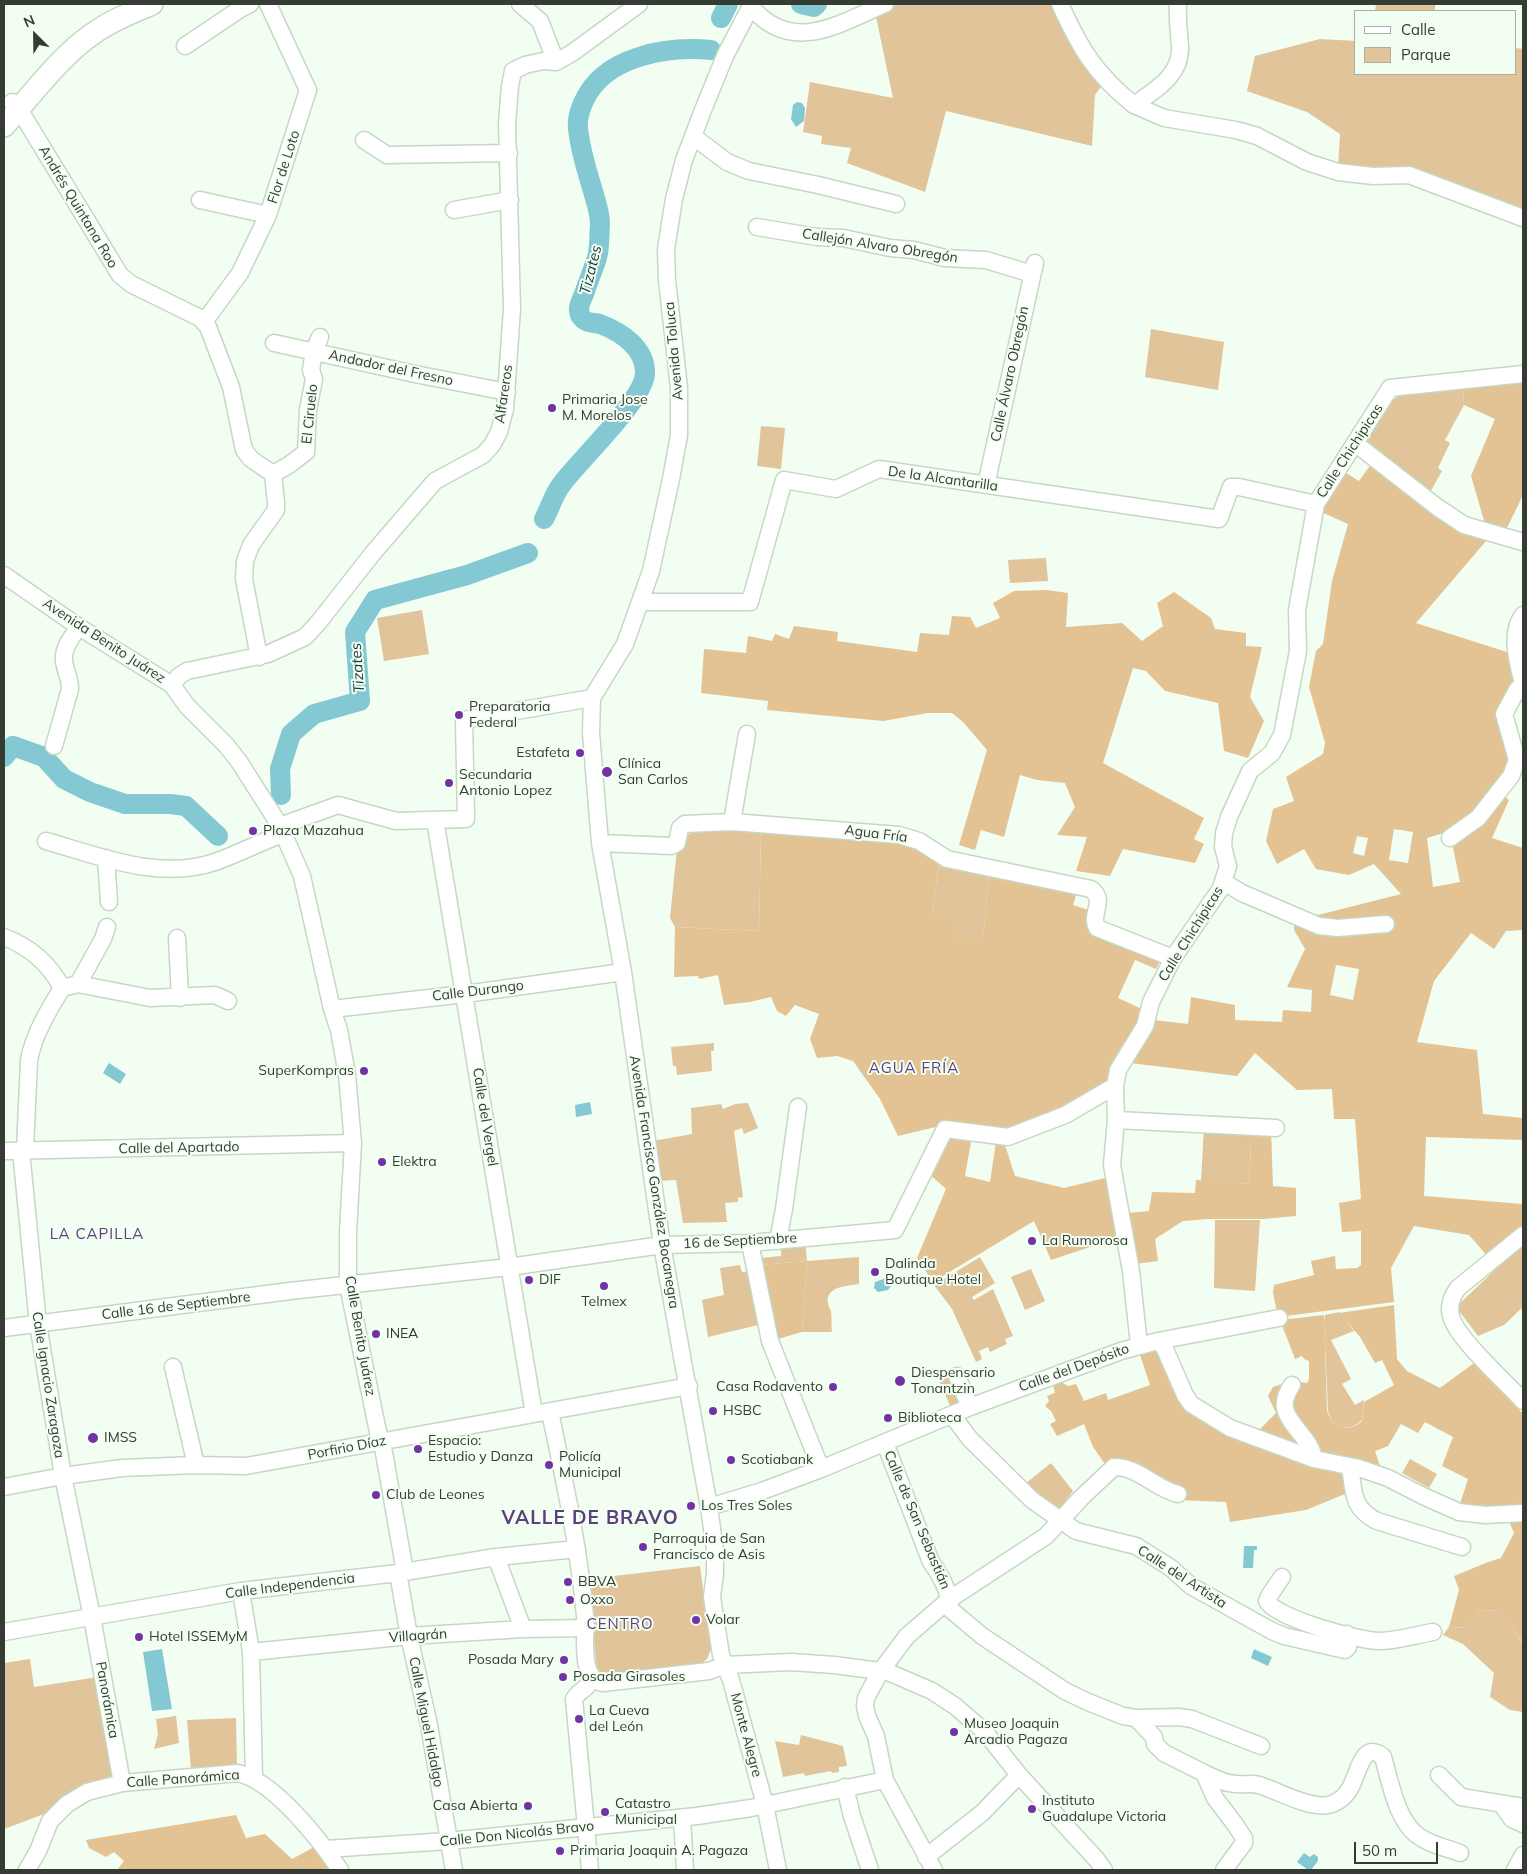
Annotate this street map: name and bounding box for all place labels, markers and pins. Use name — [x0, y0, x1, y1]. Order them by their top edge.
place label: Primaria Jose M. Morelos — [562, 392, 648, 424]
marker: Primaria Jose M. Morelos — [546, 402, 558, 414]
place label: Preparatoria Federal — [469, 699, 550, 732]
marker: Preparatoria Federal — [453, 709, 465, 721]
place label: Estafeta — [516, 745, 570, 761]
marker: Estafeta — [574, 747, 586, 759]
place label: Clínica San Carlos — [618, 756, 688, 789]
marker: Clínica San Carlos — [600, 765, 614, 779]
place label: Secundaria Antonio Lopez — [459, 767, 552, 800]
marker: Secundaria Antonio Lopez — [443, 777, 455, 789]
place label: Plaza Mazahua — [263, 823, 364, 839]
marker: Plaza Mazahua — [247, 825, 259, 837]
place label: SuperKompras — [258, 1063, 354, 1079]
marker: SuperKompras — [358, 1065, 370, 1077]
place label: Elektra — [392, 1154, 437, 1170]
marker: Elektra — [376, 1156, 388, 1168]
place label: La Rumorosa — [1042, 1233, 1128, 1249]
marker: La Rumorosa — [1026, 1235, 1038, 1247]
place label: Dalinda Boutique Hotel — [885, 1256, 981, 1288]
marker: Dalinda Boutique Hotel — [869, 1266, 881, 1278]
place label: DIF — [539, 1272, 561, 1288]
marker: DIF — [523, 1274, 535, 1286]
marker: Telmex — [598, 1280, 610, 1292]
place label: Telmex — [581, 1294, 627, 1310]
place label: INEA — [386, 1326, 418, 1342]
marker: INEA — [370, 1328, 382, 1340]
place label: Diespensario Tonantzin — [911, 1365, 995, 1398]
marker: Diespensario Tonantzin — [893, 1374, 907, 1388]
place label: Casa Rodavento — [716, 1379, 823, 1395]
marker: Casa Rodavento — [827, 1381, 839, 1393]
place label: HSBC — [723, 1403, 762, 1419]
marker: HSBC — [707, 1405, 719, 1417]
place label: Biblioteca — [898, 1410, 962, 1426]
marker: Biblioteca — [882, 1412, 894, 1424]
place label: IMSS — [104, 1430, 137, 1446]
marker: IMSS — [86, 1431, 100, 1445]
place label: Espacio: Estudio y Danza — [428, 1433, 533, 1465]
marker: Espacio: Estudio y Danza — [412, 1443, 424, 1455]
place label: Policía Municipal — [559, 1449, 621, 1481]
place label: Scotiabank — [741, 1452, 813, 1468]
marker: Scotiabank — [725, 1454, 737, 1466]
marker: Policía Municipal — [543, 1459, 555, 1471]
place label: Club de Leones — [386, 1487, 485, 1503]
marker: Club de Leones — [370, 1489, 382, 1501]
place label: Los Tres Soles — [701, 1498, 792, 1514]
marker: Los Tres Soles — [685, 1500, 697, 1512]
place label: Parroquia de San Francisco de Asis — [653, 1531, 765, 1564]
marker: Parroquia de San Francisco de Asis — [637, 1541, 649, 1553]
place label: BBVA — [578, 1574, 616, 1590]
marker: BBVA — [562, 1576, 574, 1588]
place label: Oxxo — [580, 1592, 614, 1608]
marker: Oxxo — [564, 1594, 576, 1606]
place label: Volar — [706, 1612, 740, 1628]
marker: Volar — [690, 1614, 702, 1626]
place label: Hotel ISSEMyM — [149, 1629, 248, 1645]
marker: Hotel ISSEMyM — [133, 1631, 145, 1643]
place label: Posada Mary — [468, 1652, 554, 1668]
marker: Posada Mary — [558, 1654, 570, 1666]
place label: Posada Girasoles — [573, 1669, 685, 1685]
marker: Posada Girasoles — [557, 1671, 569, 1683]
place label: La Cueva del León — [589, 1703, 649, 1735]
marker: La Cueva del León — [573, 1713, 585, 1725]
place label: Museo Joaquin Arcadio Pagaza — [964, 1716, 1068, 1748]
marker: Museo Joaquin Arcadio Pagaza — [948, 1726, 960, 1738]
place label: Instituto Guadalupe Victoria — [1042, 1793, 1166, 1825]
place label: Catastro Municipal — [615, 1796, 677, 1828]
place label: Casa Abierta — [433, 1798, 518, 1814]
marker: Casa Abierta — [522, 1800, 534, 1812]
marker: Instituto Guadalupe Victoria — [1026, 1803, 1038, 1815]
marker: Catastro Municipal — [599, 1806, 611, 1818]
place label: Primaria Joaquin A. Pagaza — [570, 1843, 748, 1859]
marker: Primaria Joaquin A. Pagaza — [554, 1845, 566, 1857]

